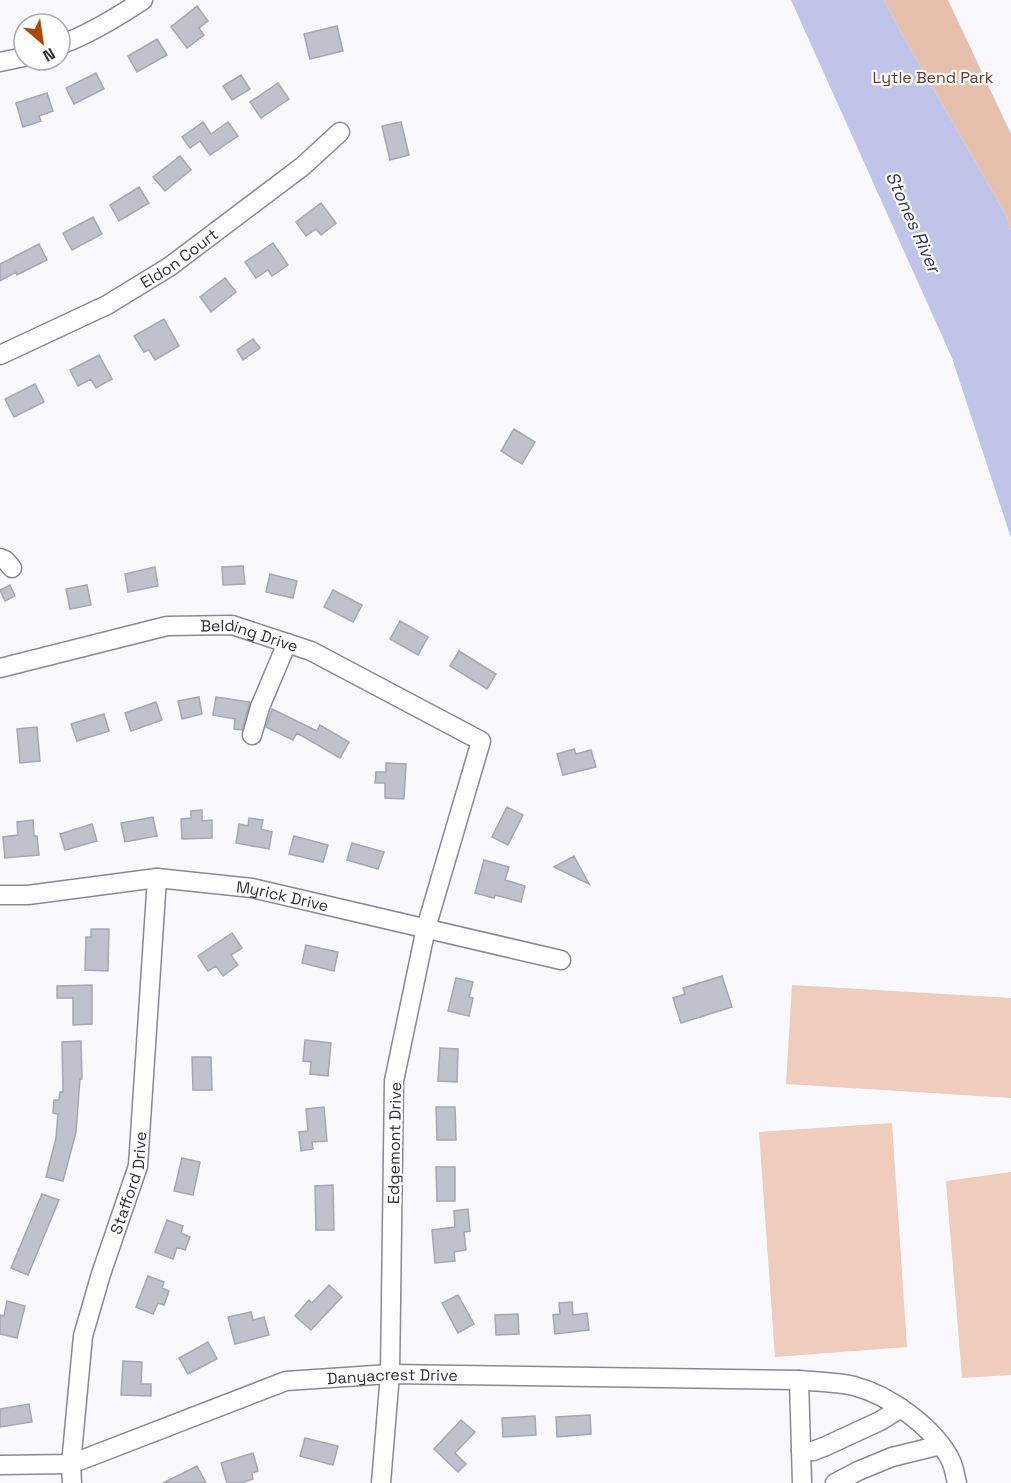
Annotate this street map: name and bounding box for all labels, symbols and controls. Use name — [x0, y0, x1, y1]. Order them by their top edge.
north arrow — [12, 12, 72, 72]
text: N — [39, 43, 59, 66]
park label: Lytle Bend Park — [873, 67, 994, 88]
water label: Stones River — [881, 168, 947, 278]
street label: Eldon Court — [136, 224, 222, 293]
street label: Belding Drive — [200, 615, 301, 657]
street label: Myrick Drive — [235, 876, 331, 917]
street label: Edgemont Drive — [383, 1082, 406, 1204]
street label: Stafford Drive — [105, 1131, 151, 1237]
street label: Danyacrest Drive — [326, 1364, 458, 1389]

